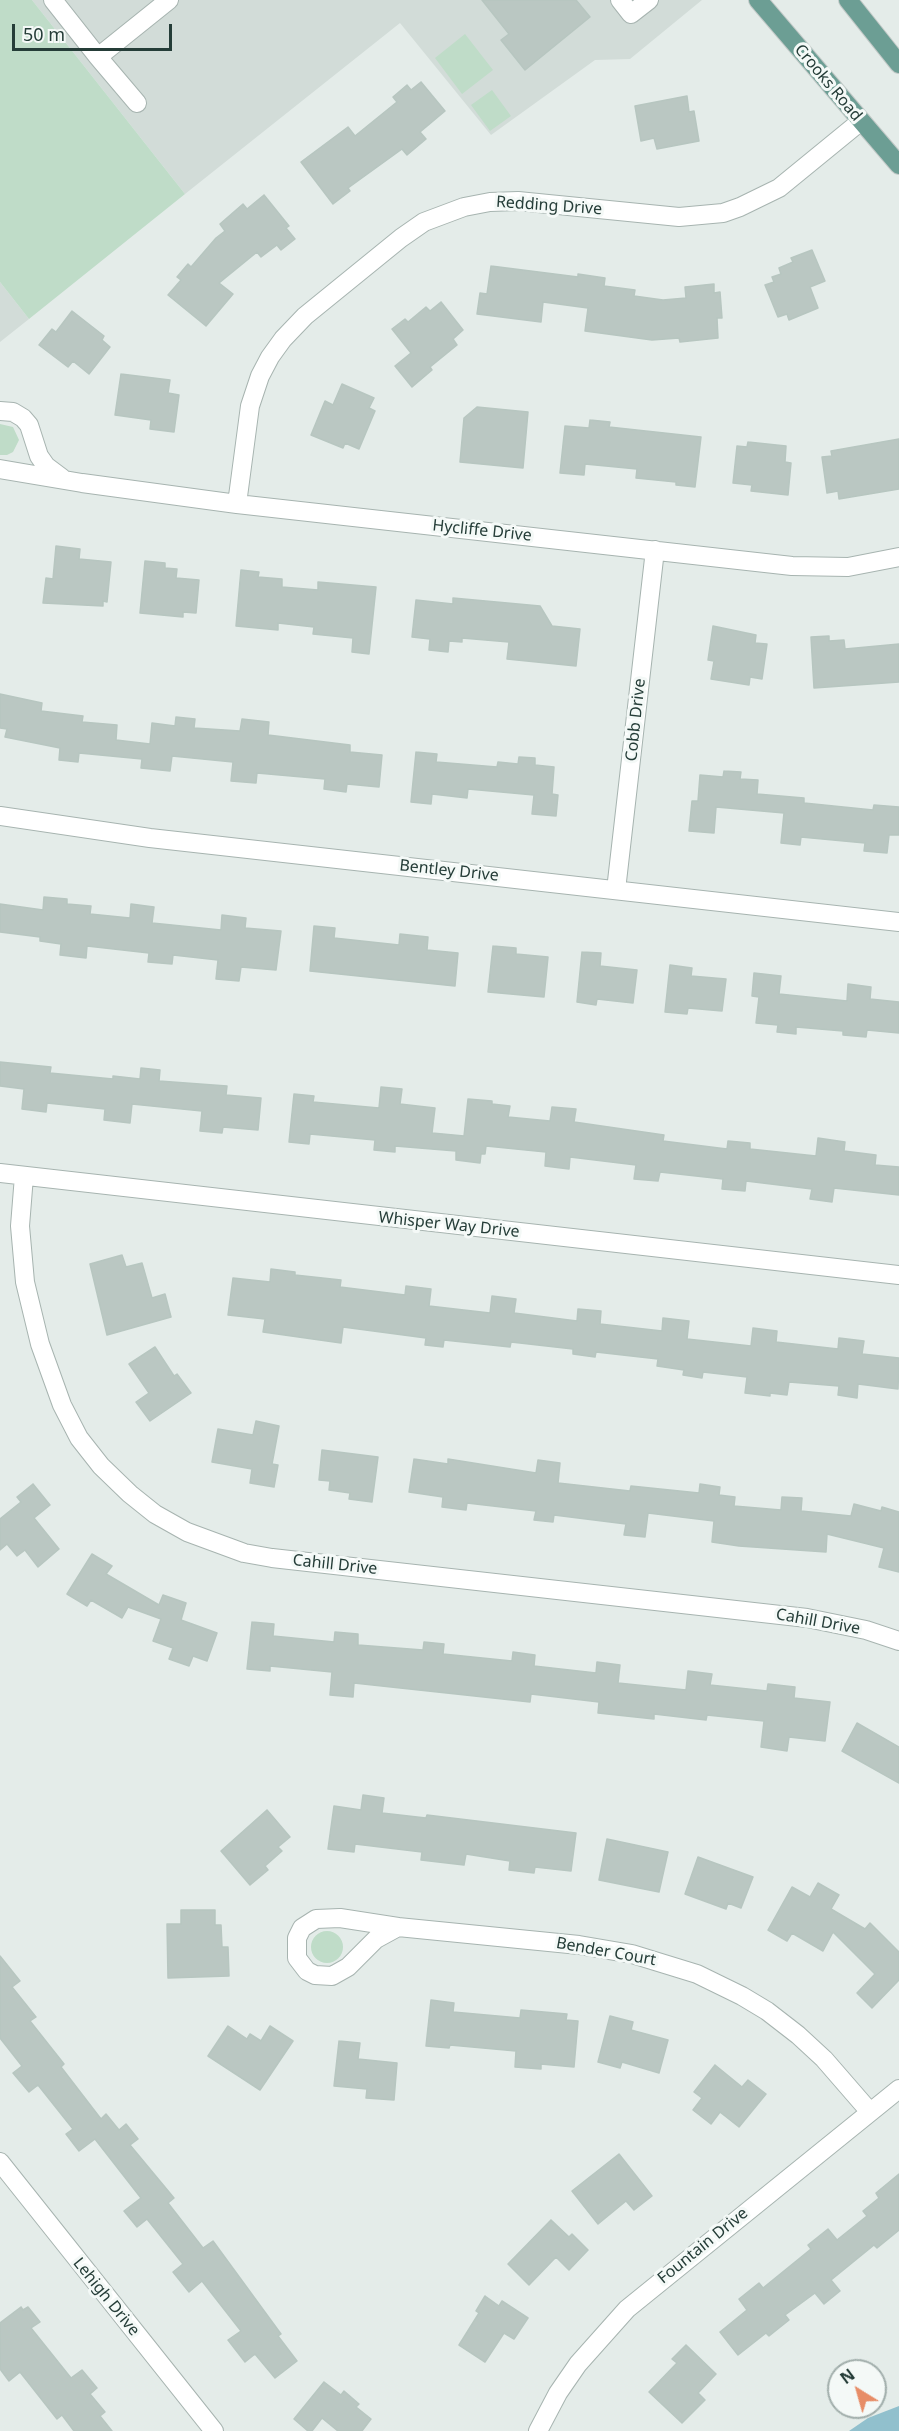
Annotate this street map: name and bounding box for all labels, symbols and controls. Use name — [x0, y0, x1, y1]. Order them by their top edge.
scale bar — [15, 12, 176, 50]
text: 50 m — [23, 22, 65, 46]
street label: Crooks Road — [790, 41, 866, 125]
street label: Redding Drive — [495, 193, 603, 219]
street label: Hycliffe Drive — [431, 516, 533, 546]
street label: Cobb Drive — [622, 678, 650, 762]
street label: Bentley Drive — [398, 856, 500, 886]
street label: Whisper Way Drive — [378, 1208, 520, 1242]
street label: Cahill Drive — [292, 1551, 378, 1579]
street label: Cahill Drive — [774, 1605, 862, 1639]
street label: Bender Court — [555, 1934, 657, 1970]
street label: Fountain Drive — [654, 2204, 752, 2288]
street label: Lehigh Drive — [69, 2254, 143, 2340]
north arrow — [827, 2359, 887, 2419]
text: N — [836, 2364, 859, 2389]

